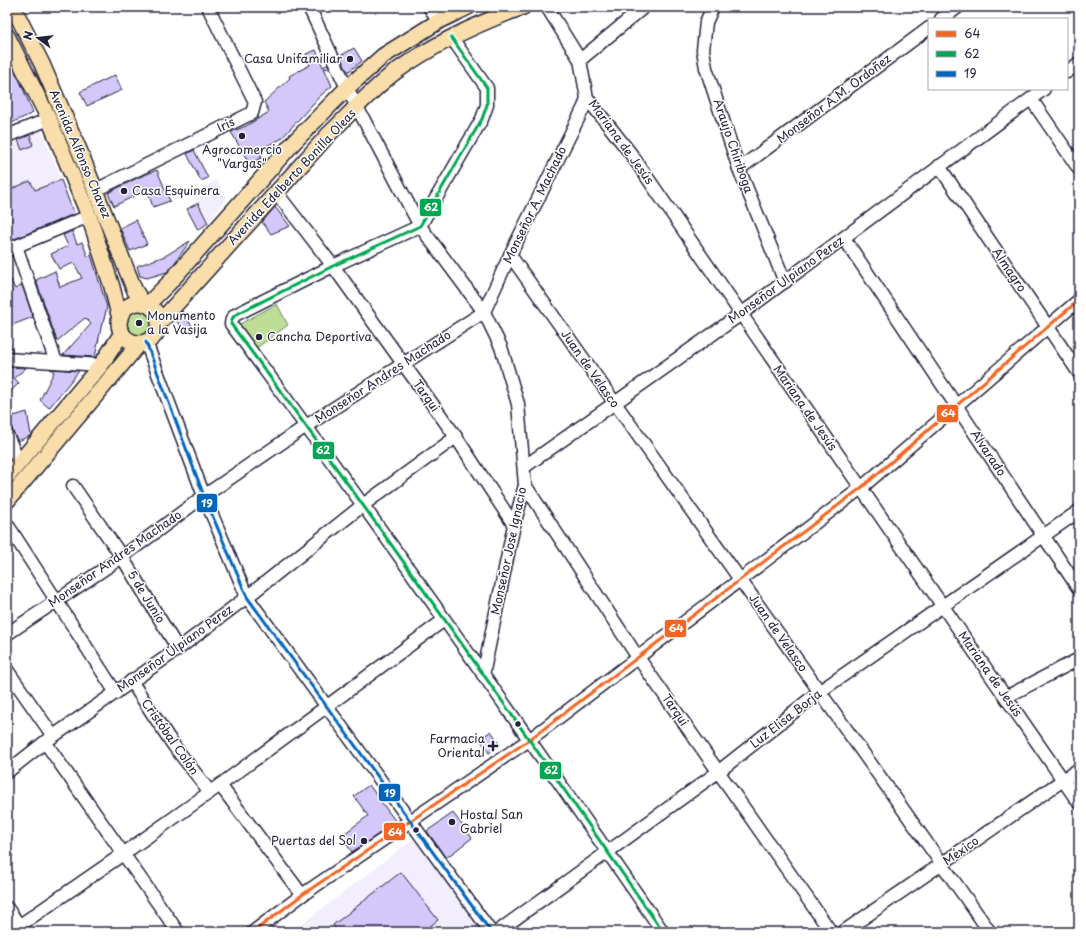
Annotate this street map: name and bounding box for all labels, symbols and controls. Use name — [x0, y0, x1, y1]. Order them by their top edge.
north arrow — [18, 18, 58, 58]
legend — [928, 18, 1068, 90]
text: 64 — [964, 24, 980, 42]
text: N — [19, 29, 37, 42]
text: 62 — [964, 44, 980, 62]
place label: Casa Unifamiliar — [244, 49, 343, 67]
street label: Monseñor A.M. Ordoñez — [773, 49, 895, 147]
marker: Casa Unifamiliar — [345, 54, 355, 64]
text: 19 — [964, 64, 976, 82]
street label: Avenida Alfonso Chavez — [46, 86, 116, 221]
street label: Mariana de Jesús — [585, 95, 659, 188]
street label: Araujo Chiriboga — [709, 96, 759, 196]
street label: Avenida Edelberto Bonilla Oleas — [223, 104, 360, 249]
street label: Iris — [214, 112, 238, 136]
marker: Agrocomercio "Vargas" — [237, 131, 247, 141]
place label: Agrocomercio "Vargas" — [202, 140, 282, 172]
street label: Monseñor A. Machado — [498, 143, 571, 266]
place label: Casa Esquinera — [132, 181, 220, 199]
marker: Casa Esquinera — [119, 186, 129, 196]
line badge: 62 — [419, 198, 442, 217]
text: 62 — [424, 198, 438, 215]
street label: Monseñor Ulpiano Perez — [724, 231, 847, 327]
street label: Almagro — [988, 244, 1031, 295]
place label: Monumento a la Vasija — [147, 306, 216, 338]
marker: Monumento a la Vasija — [134, 318, 144, 328]
street label: Monseñor Andres Machado — [311, 325, 454, 427]
street label: Juan de Velasco — [557, 326, 625, 411]
place label: Cancha Deportiva — [267, 327, 372, 345]
marker: Cancha Deportiva — [254, 332, 264, 342]
street label: Mariana de Jesús — [769, 361, 842, 454]
street label: Tarqui — [409, 376, 445, 415]
line badge: 64 — [936, 404, 959, 423]
text: 64 — [940, 404, 956, 421]
street label: Alvarado — [967, 426, 1011, 480]
line badge: 62 — [312, 441, 335, 460]
text: 62 — [316, 441, 330, 458]
street label: Monseñor Jose Ignacio — [486, 485, 530, 616]
line badge: 19 — [196, 493, 218, 513]
text: 19 — [201, 494, 213, 511]
street label: Monseñor Andres Machado — [44, 505, 185, 611]
street label: 5 de Junio — [124, 567, 170, 627]
street label: Juan de Velasco — [745, 590, 813, 675]
street label: Monseñor Ulpiano Perez — [113, 600, 236, 696]
line badge: 64 — [664, 619, 687, 638]
text: 64 — [668, 619, 684, 636]
street label: Mariana de Jesús — [954, 627, 1027, 720]
street label: Luz Elisa Borja — [746, 684, 825, 752]
street label: Tarqui — [658, 690, 693, 729]
street label: Cristóbal Colón — [138, 695, 204, 778]
unlabelled marker — [513, 719, 523, 729]
place label: Farmacia Oriental — [430, 729, 486, 761]
marker: Farmacia Oriental — [488, 741, 498, 751]
line badge: 62 — [539, 761, 562, 780]
text: 62 — [544, 761, 558, 778]
line badge: 19 — [378, 783, 401, 802]
text: 19 — [384, 784, 396, 801]
place label: Hostal San Gabriel — [460, 805, 523, 837]
marker: Hostal San Gabriel — [447, 817, 457, 827]
line badge: 64 — [383, 822, 406, 841]
text: 64 — [387, 823, 403, 840]
unlabelled marker — [411, 825, 421, 835]
place label: Puertas del Sol — [271, 831, 356, 849]
street label: México — [939, 831, 982, 869]
marker: Puertas del Sol — [359, 836, 369, 846]

